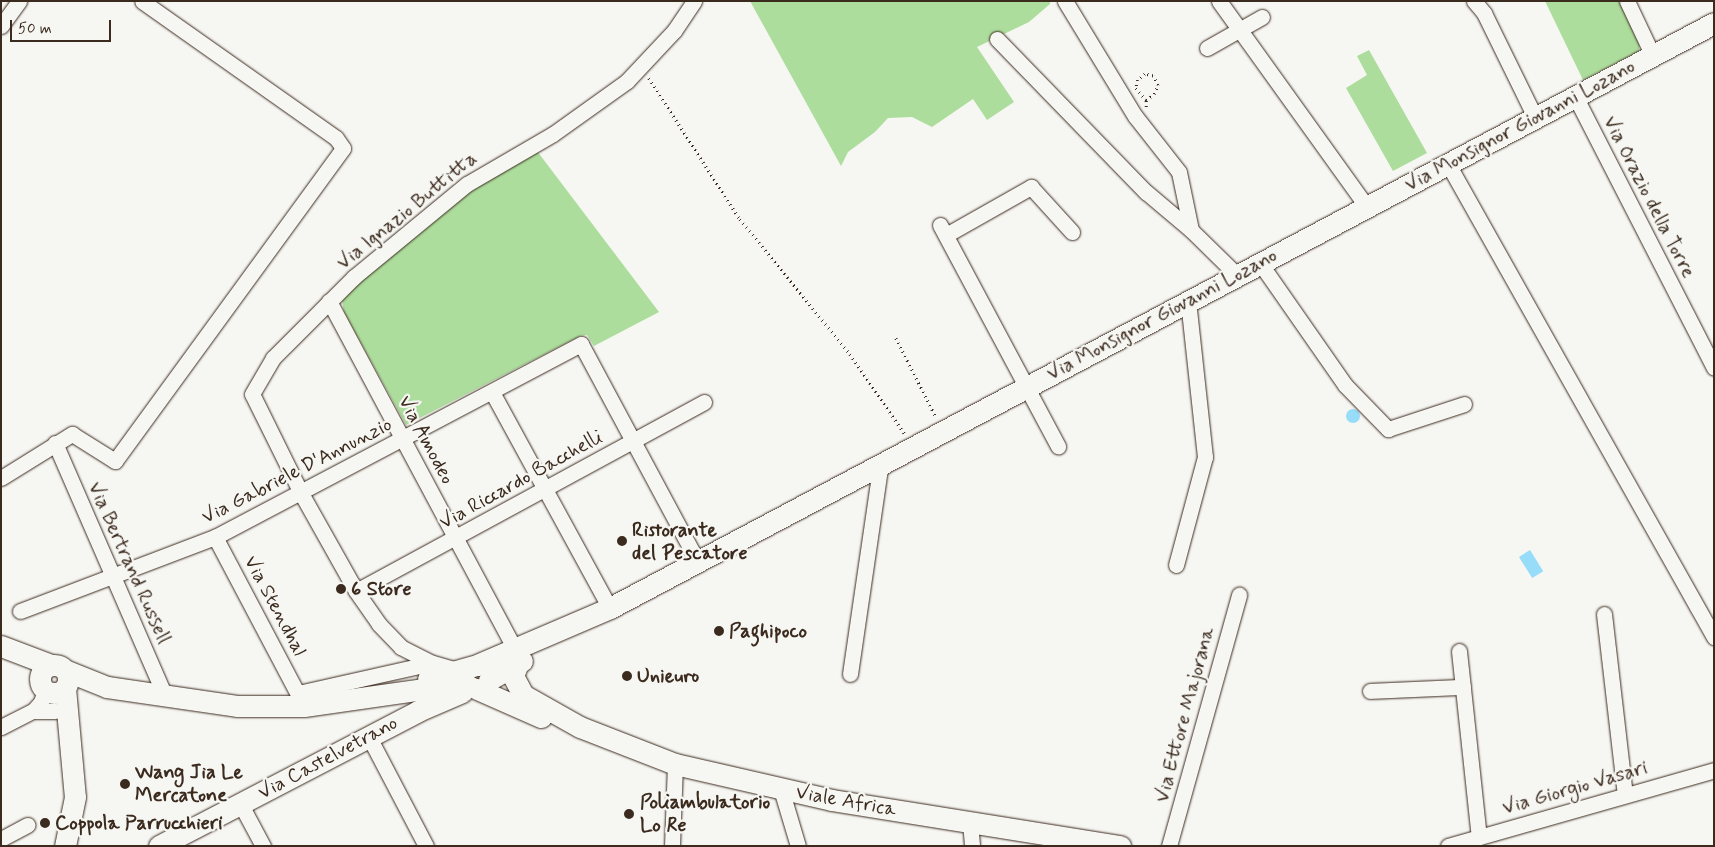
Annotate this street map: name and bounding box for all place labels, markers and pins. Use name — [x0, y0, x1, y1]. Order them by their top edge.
place label: Ristorante del Pescatore — [632, 518, 742, 565]
marker: Ristorante del Pescatore — [616, 535, 628, 547]
place label: 6 Store — [351, 577, 411, 601]
marker: 6 Store — [335, 583, 347, 595]
place label: Paghipoco — [729, 619, 807, 643]
marker: Paghipoco — [713, 625, 725, 637]
place label: Unieuro — [637, 664, 699, 688]
marker: Unieuro — [621, 670, 633, 682]
place label: Wang Jia Le Mercatone — [135, 760, 243, 807]
marker: Wang Jia Le Mercatone — [119, 778, 131, 790]
place label: Poliambulatorio Lo Re — [640, 790, 770, 837]
marker: Poliambulatorio Lo Re — [622, 807, 636, 821]
place label: Coppola Parrucchieri — [55, 811, 222, 835]
marker: Coppola Parrucchieri — [39, 817, 51, 829]

